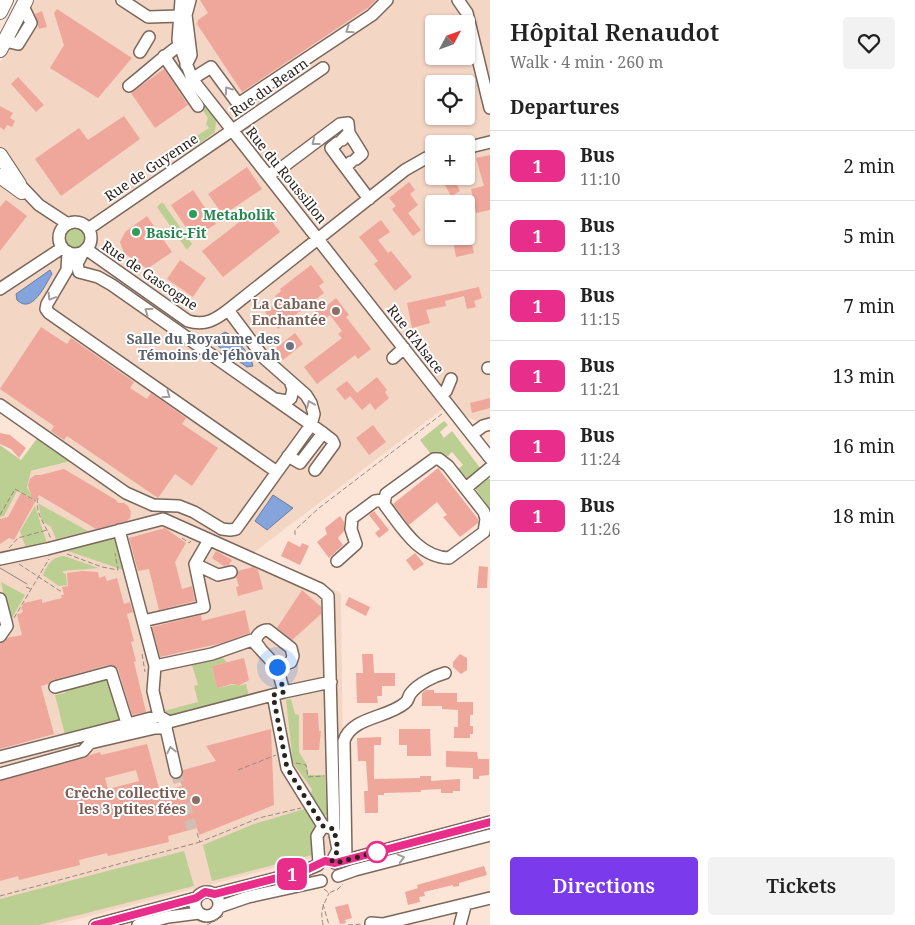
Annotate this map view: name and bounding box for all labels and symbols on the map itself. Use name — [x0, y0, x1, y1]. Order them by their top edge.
north arrow — [425, 15, 475, 65]
one-way arrow — [345, 24, 354, 34]
street label: Rue du Bearn — [226, 53, 312, 121]
one-way arrow — [225, 86, 234, 96]
street label: Rue du Roussillon — [242, 123, 332, 227]
street label: Rue de Guyenne — [101, 129, 201, 205]
one-way arrow — [312, 137, 321, 145]
place label: Metabolik — [203, 205, 275, 224]
marker: Metabolik — [187, 208, 199, 220]
place label: Basic-Fit — [146, 223, 207, 242]
marker: Basic-Fit — [130, 226, 142, 238]
street label: Rue de Gascogne — [98, 236, 202, 314]
one-way arrow — [48, 291, 58, 300]
place label: La Cabane Enchantée — [251, 294, 326, 329]
street label: Rue d'Alsace — [383, 301, 449, 377]
marker: La Cabane Enchantée — [330, 305, 342, 317]
one-way arrow — [144, 308, 154, 317]
place label: Salle du Royaume des Témoins de Jéhovah — [127, 329, 280, 364]
marker: Salle du Royaume des Témoins de Jéhovah — [284, 340, 296, 352]
one-way arrow — [162, 389, 171, 398]
one-way arrow — [306, 400, 316, 409]
your location — [265, 655, 290, 680]
one-way arrow — [166, 745, 177, 754]
place label: Crèche collective les 3 ptites fées — [65, 783, 186, 818]
marker: Crèche collective les 3 ptites fées — [190, 794, 202, 806]
unlabelled marker — [366, 841, 388, 863]
one-way arrow — [397, 853, 405, 863]
line badge: 1 — [276, 858, 308, 890]

